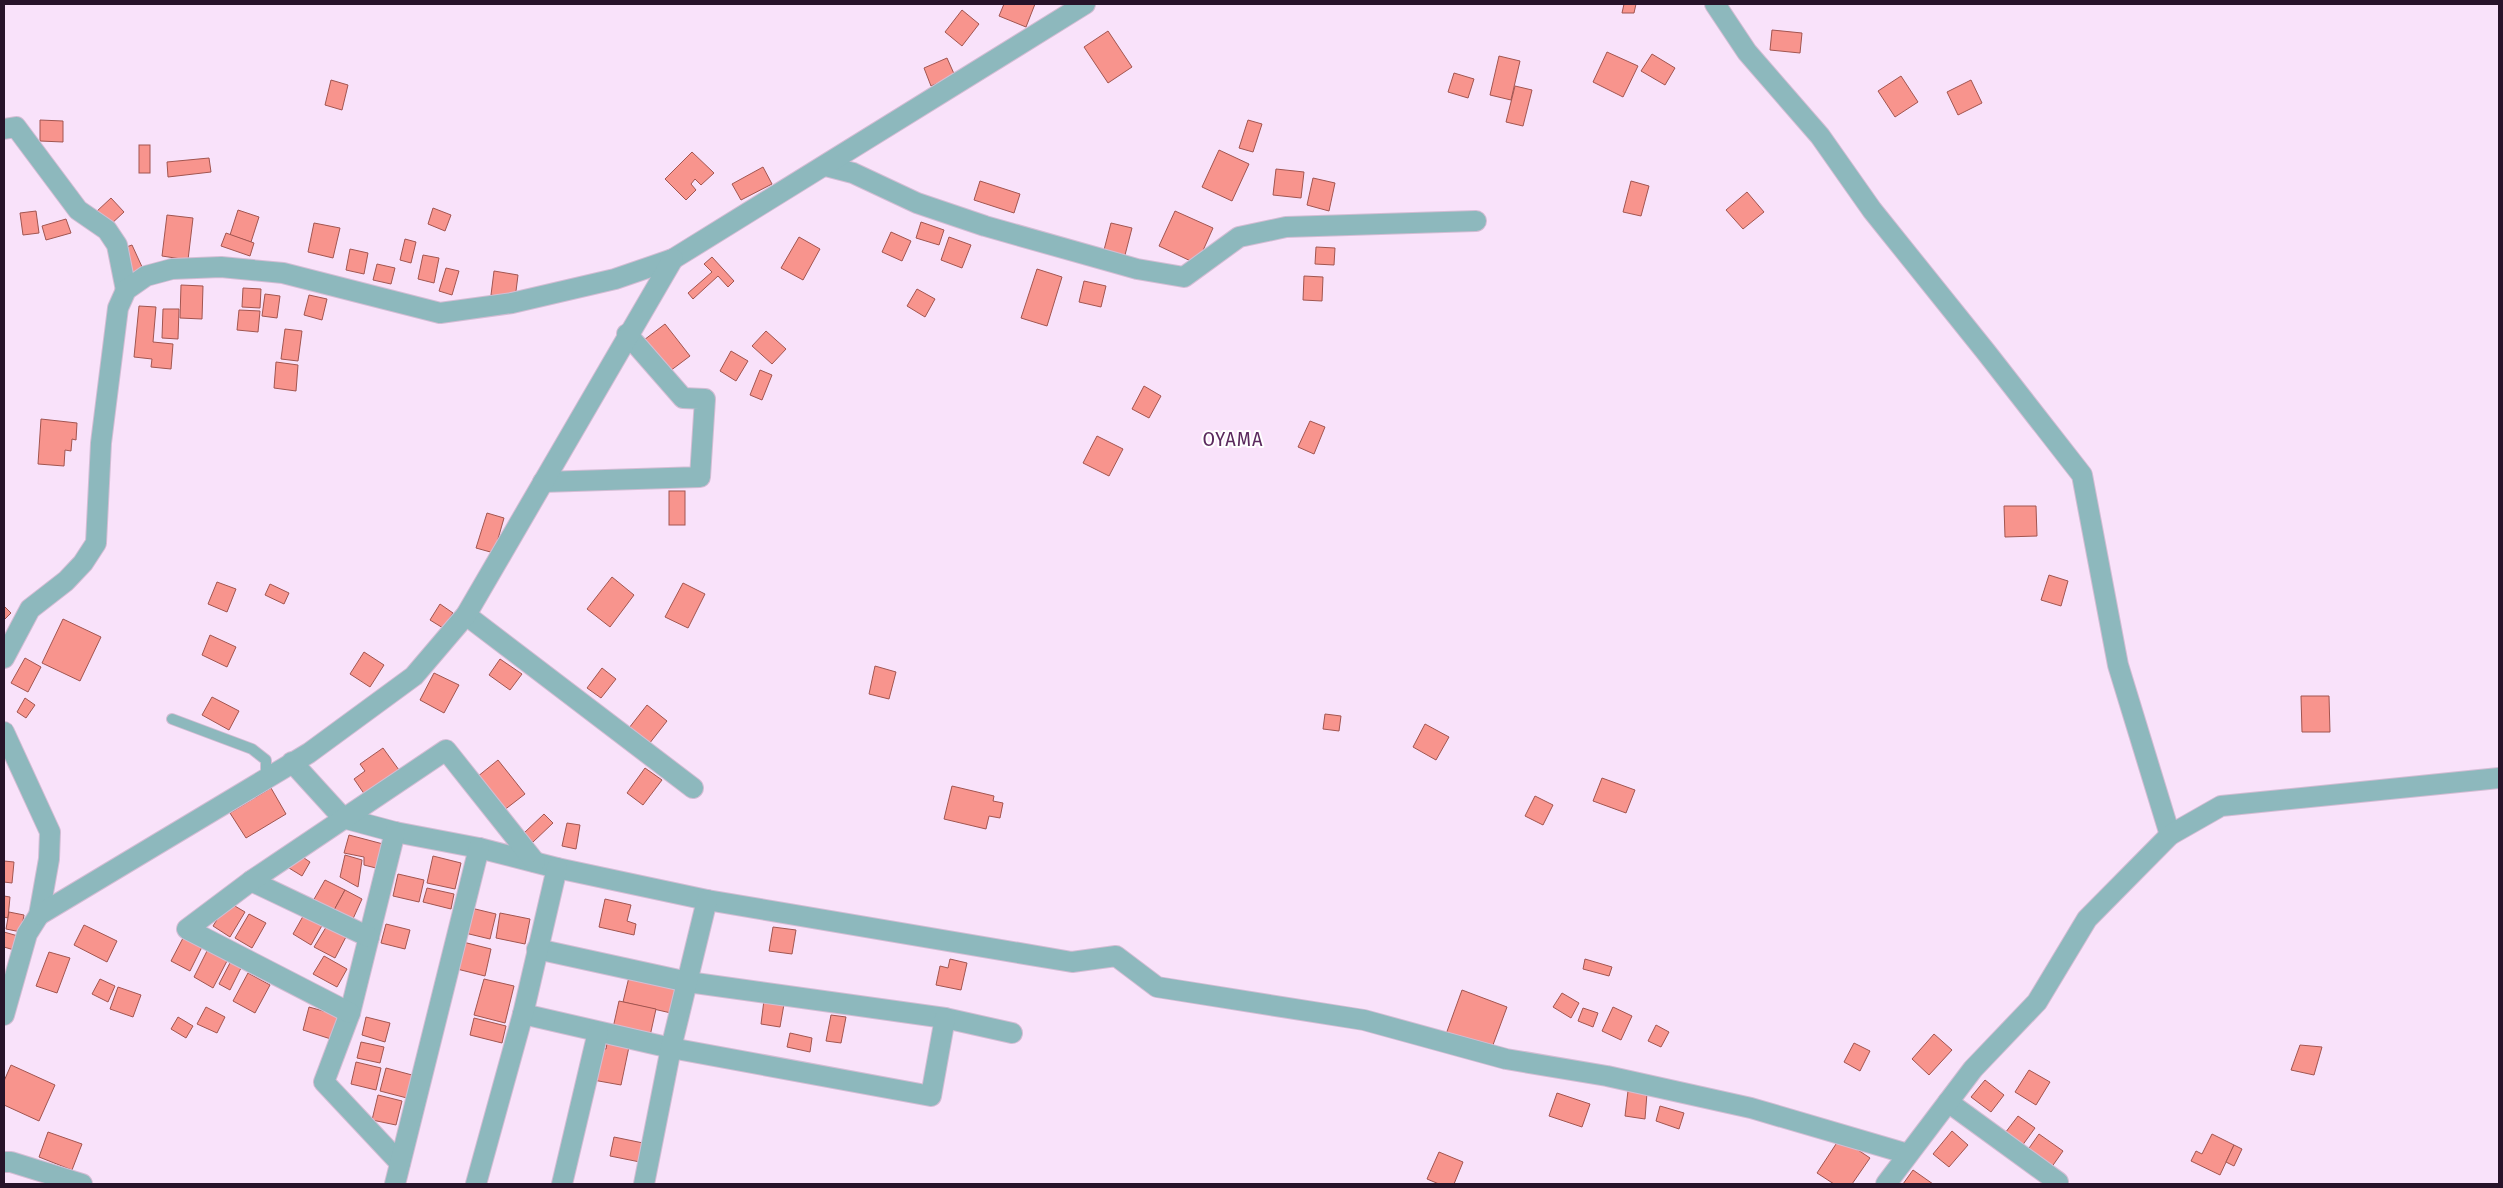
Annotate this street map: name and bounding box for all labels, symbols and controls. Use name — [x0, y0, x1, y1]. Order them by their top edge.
district label: OYAMA — [1202, 427, 1264, 451]

